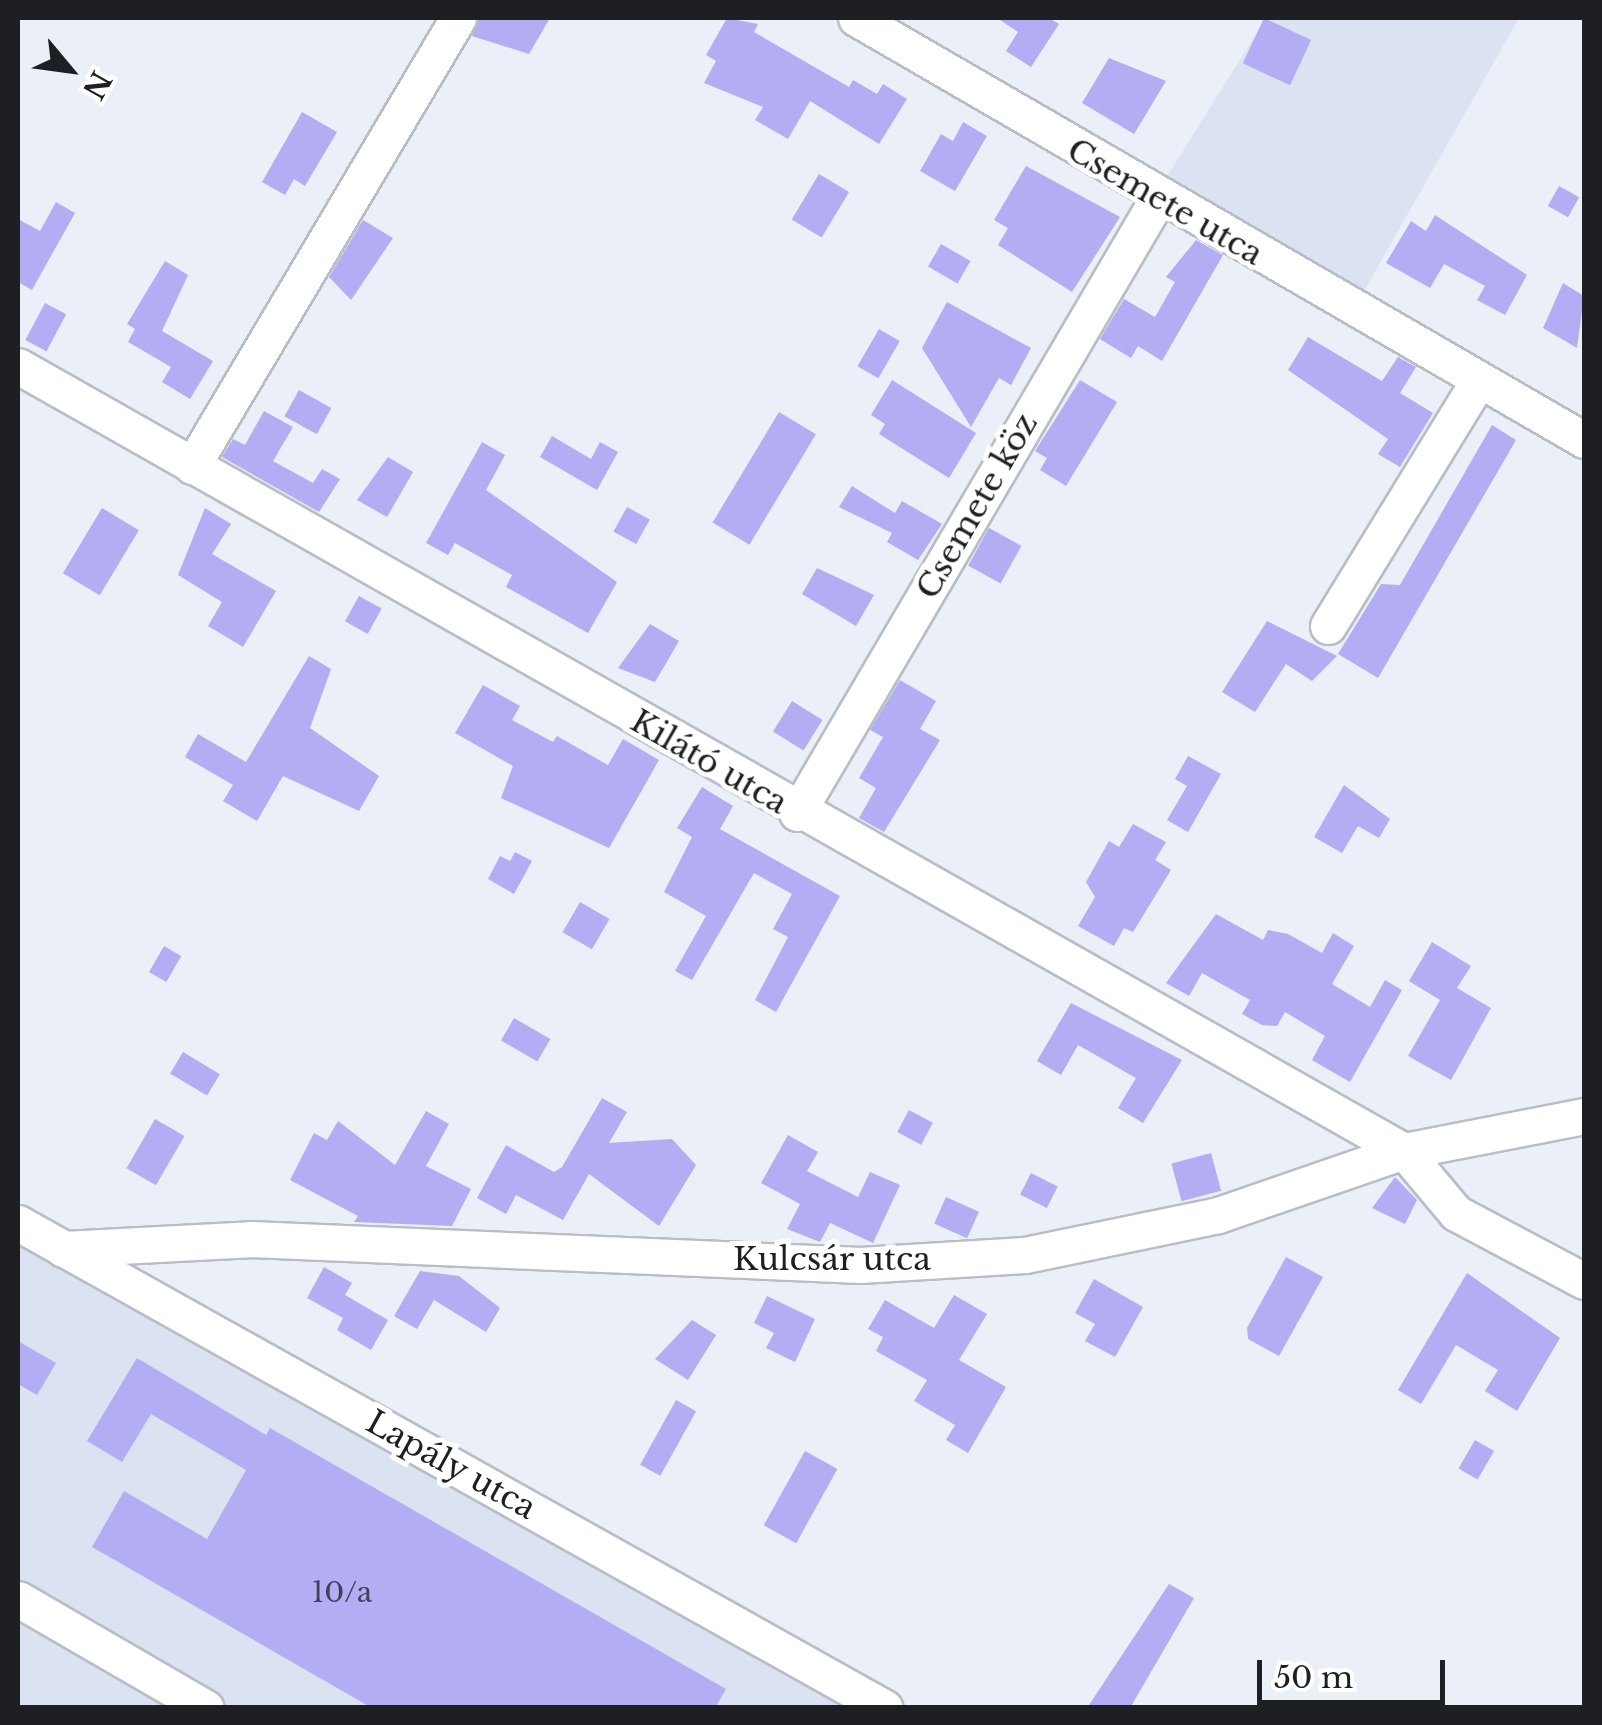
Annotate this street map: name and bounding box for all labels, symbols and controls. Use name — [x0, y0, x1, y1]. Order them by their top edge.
north arrow — [20, 20, 120, 120]
text: N — [75, 65, 118, 105]
street label: Csemete utca — [1060, 131, 1270, 273]
street label: Csemete köz — [908, 406, 1046, 606]
street label: Kilátó utca — [624, 702, 794, 822]
street label: Kulcsár utca — [733, 1240, 931, 1278]
street label: Lapály utca — [359, 1402, 543, 1528]
house number: 10/a — [312, 1576, 372, 1610]
scale bar — [1262, 1640, 1450, 1702]
text: 50 m — [1274, 1659, 1353, 1696]

